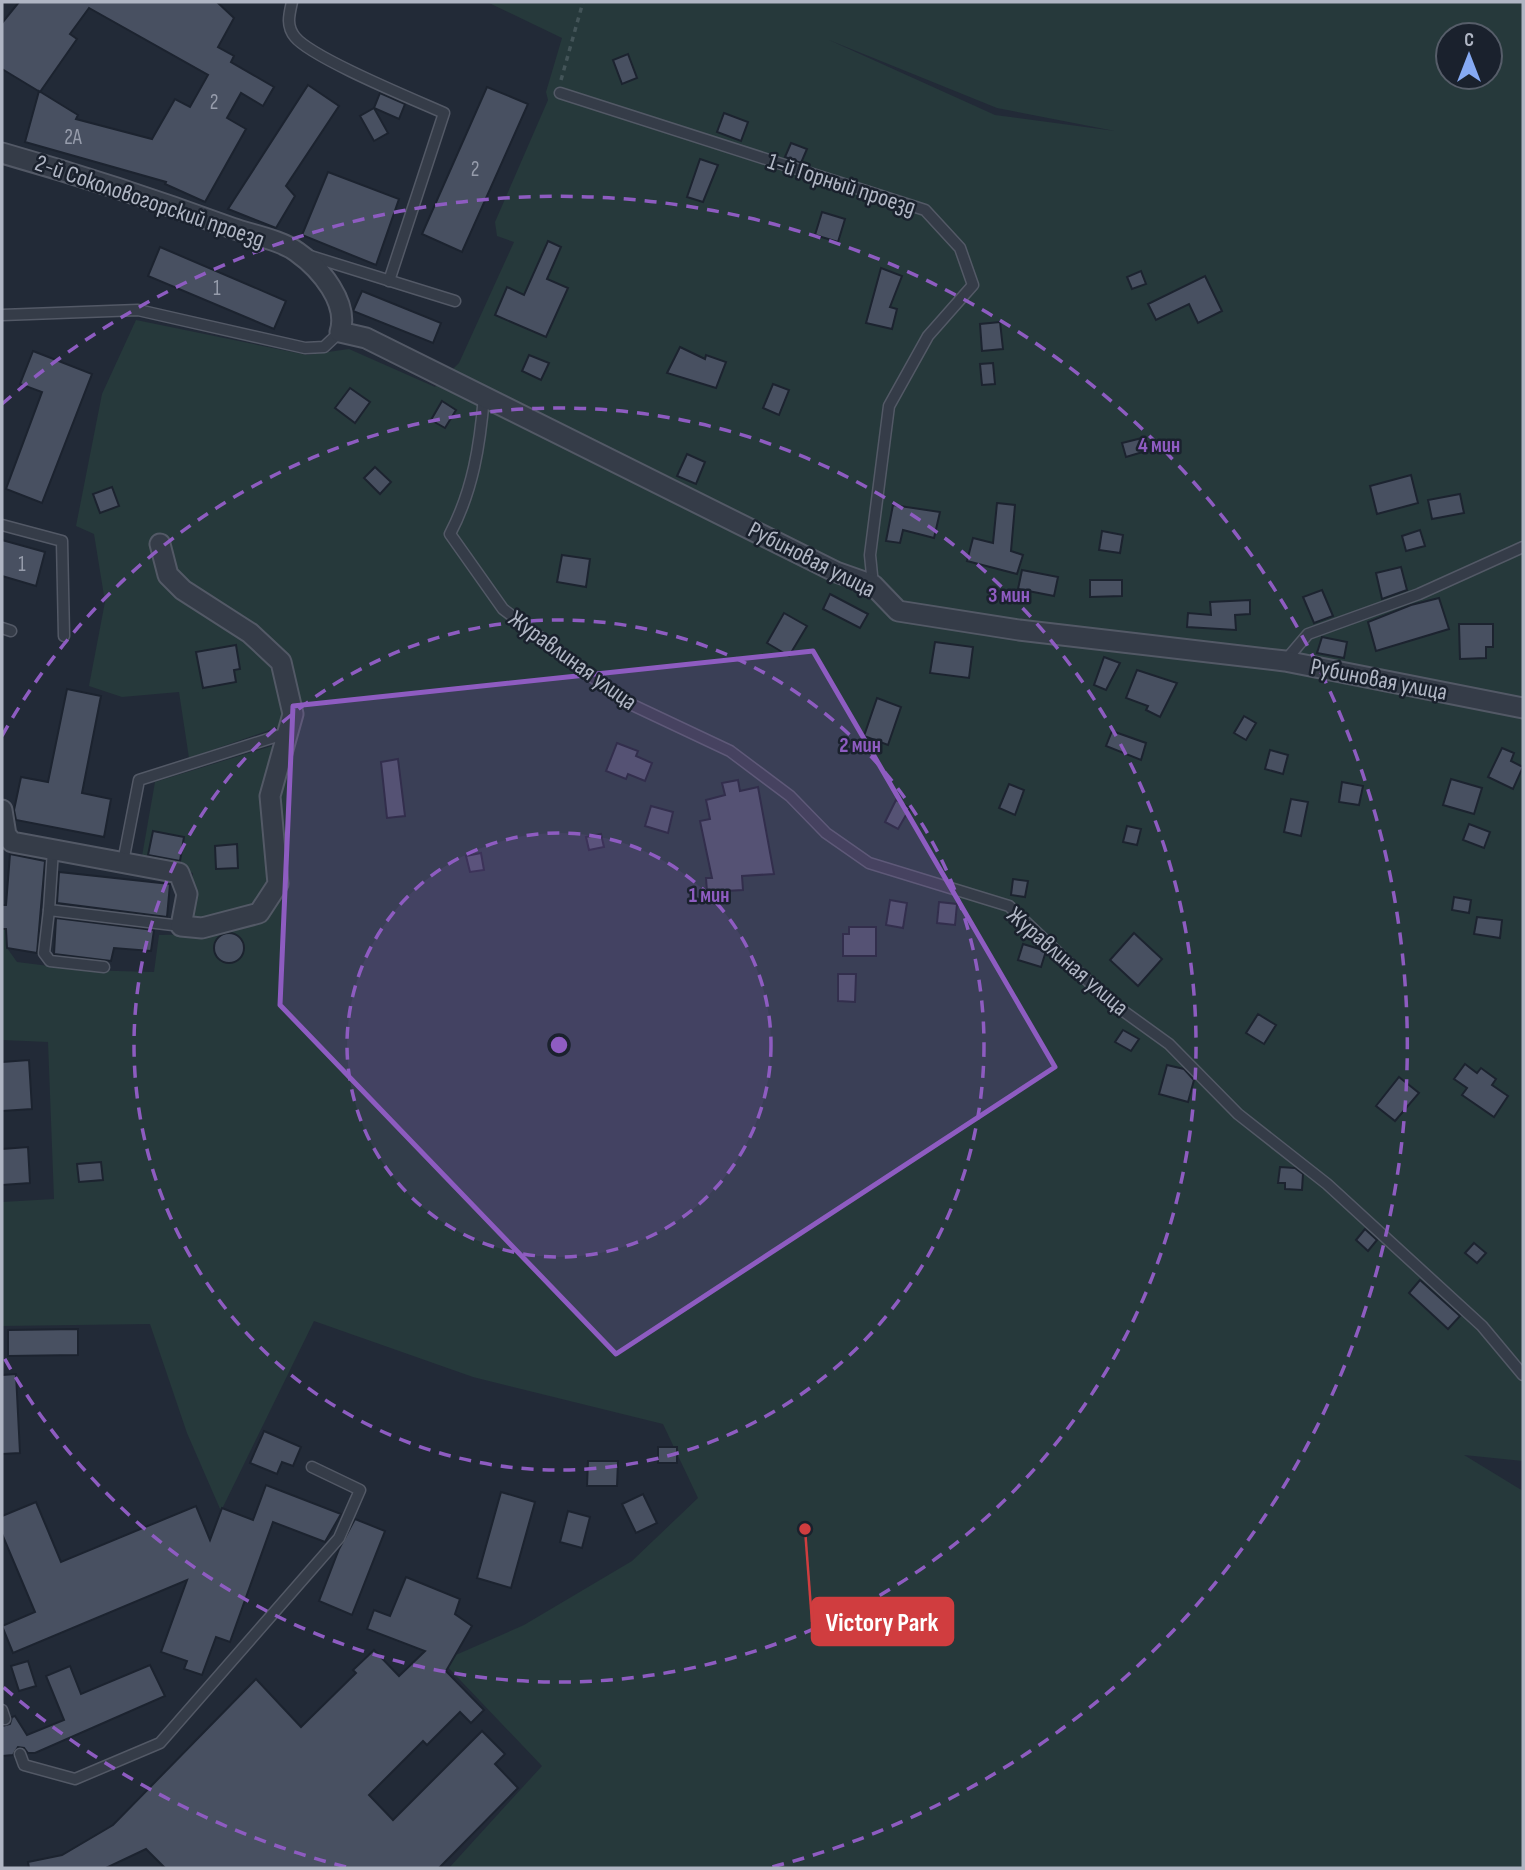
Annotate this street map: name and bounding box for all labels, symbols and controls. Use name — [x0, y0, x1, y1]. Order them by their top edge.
north arrow — [1434, 21, 1504, 91]
text: С — [1464, 29, 1474, 52]
house number: 2 — [210, 90, 218, 115]
house number: 2А — [64, 125, 83, 150]
street label: 1-й Горный проезд — [764, 147, 920, 222]
street label: 2-й Соколовогорский проезд — [31, 149, 268, 254]
house number: 2 — [471, 157, 479, 182]
house number: 1 — [213, 276, 221, 301]
text: 4 мин — [1138, 433, 1180, 458]
street label: Рубиновая улица — [743, 515, 880, 604]
house number: 1 — [18, 552, 26, 577]
text: 3 мин — [988, 583, 1030, 608]
street label: Журавлиная улица — [503, 604, 643, 717]
street label: Рубиновая улица — [1308, 652, 1450, 707]
text: 2 мин — [839, 733, 881, 758]
text: 1 мин — [689, 883, 729, 908]
street label: Журавлиная улица — [1001, 901, 1134, 1022]
centre of rings — [547, 1033, 571, 1057]
callout: Victory Park — [812, 1598, 953, 1645]
text: Victory Park — [826, 1608, 938, 1639]

